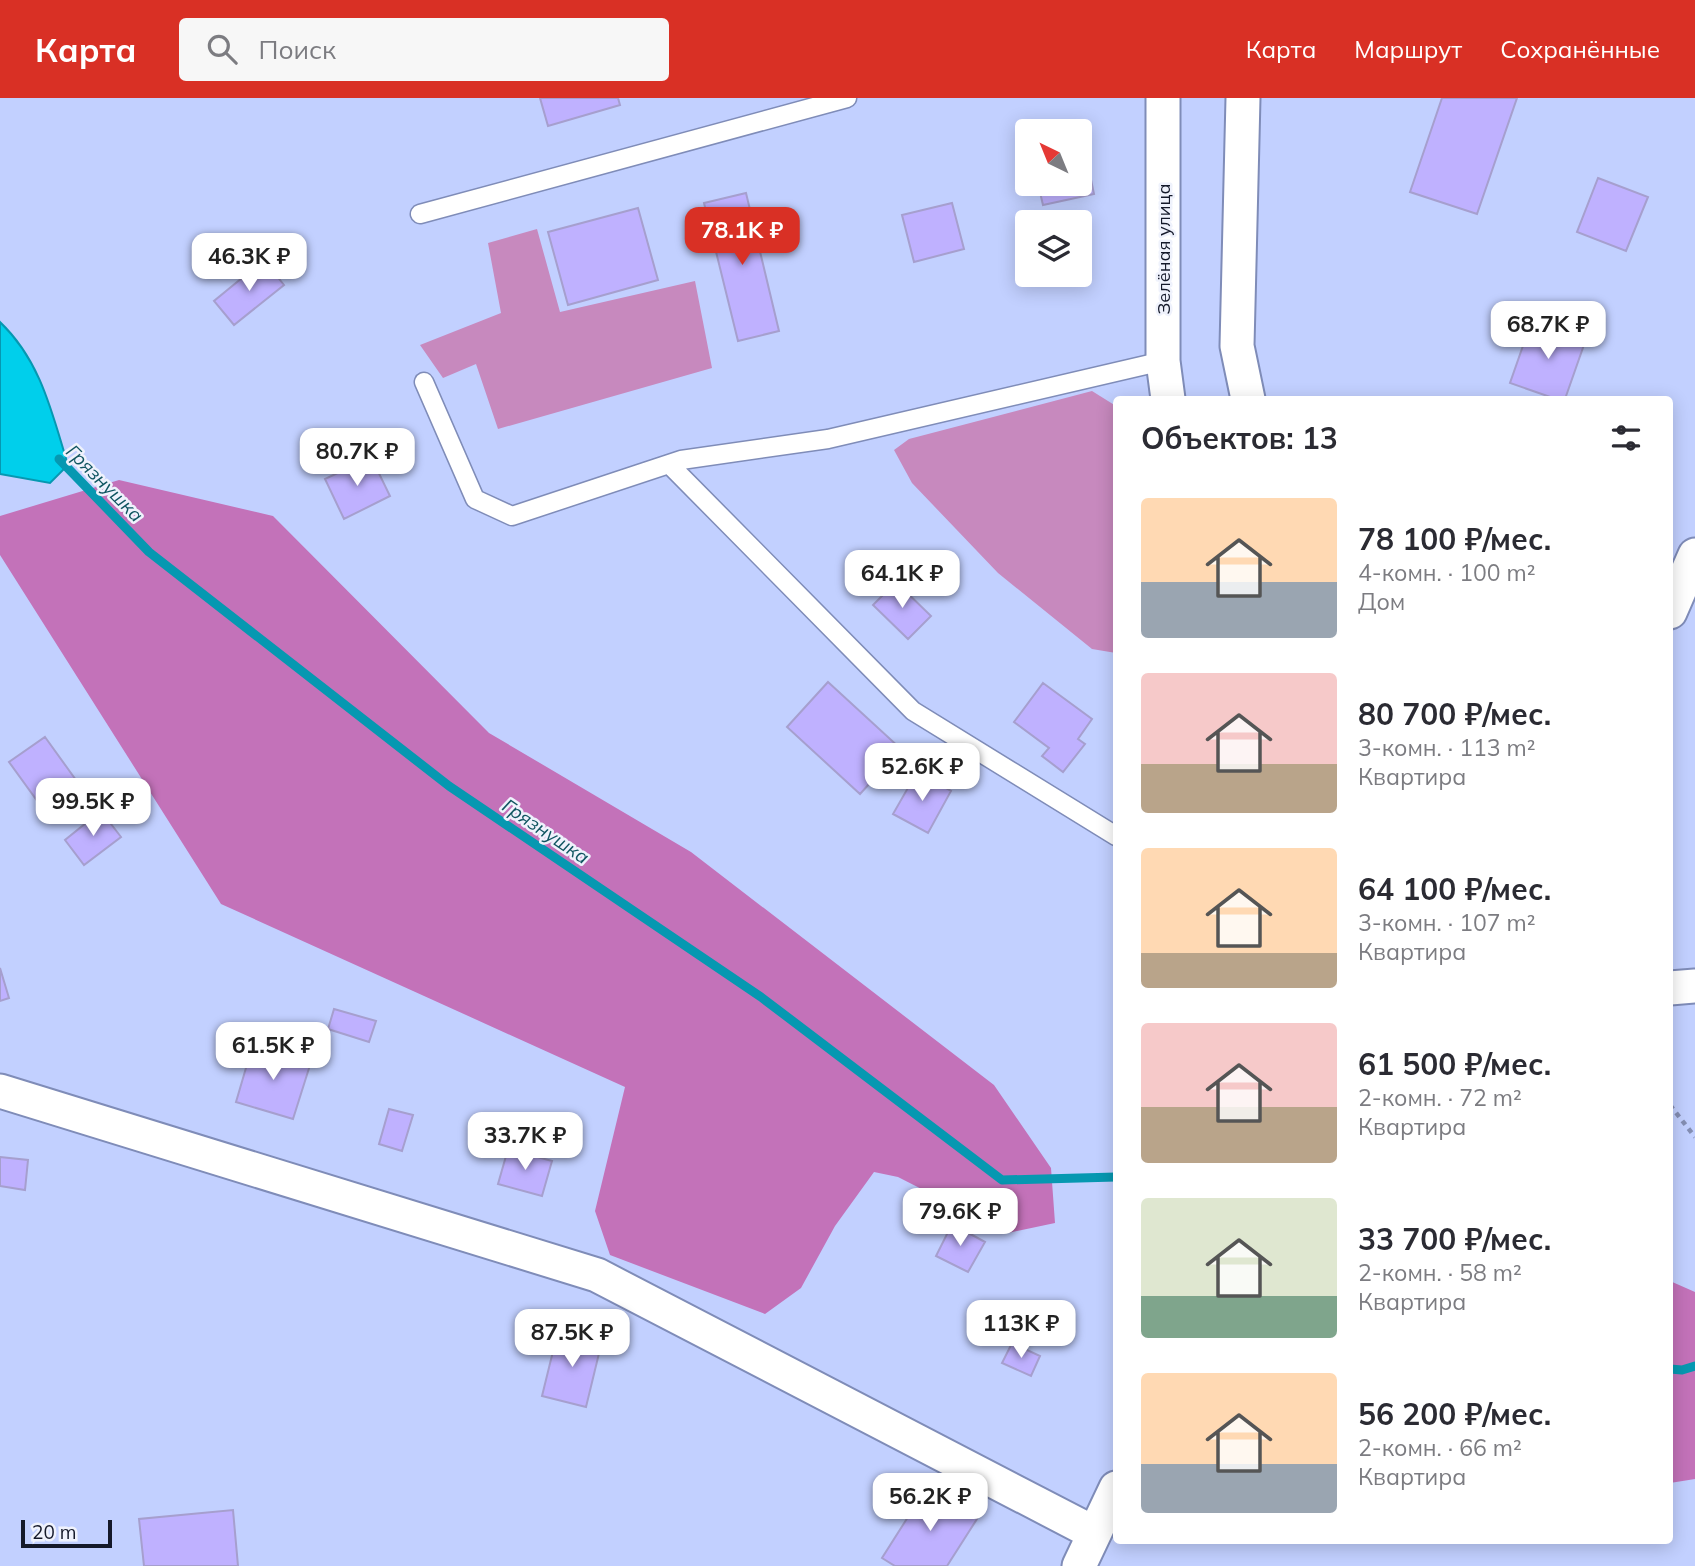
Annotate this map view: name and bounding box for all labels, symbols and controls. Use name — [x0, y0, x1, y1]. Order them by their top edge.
search box — [179, 18, 669, 81]
text: Карта — [35, 29, 137, 70]
icon: search — [203, 30, 241, 68]
text: Поиск — [259, 33, 336, 66]
text: Карта — [1246, 34, 1316, 64]
text: Маршрут — [1354, 34, 1462, 64]
text: Сохранённые — [1500, 34, 1660, 64]
north arrow — [1015, 119, 1092, 196]
map controls — [1015, 119, 1092, 287]
street label: Зелёная улица — [1152, 183, 1175, 315]
pin: 78.1K ₽ — [677, 208, 807, 267]
button: layers — [1015, 210, 1092, 287]
text: 78.1K ₽ — [701, 215, 783, 244]
pin: 46.3K ₽ — [184, 234, 314, 293]
text: 46.3K ₽ — [208, 241, 290, 270]
pin: 68.7K ₽ — [1483, 302, 1613, 361]
text: 68.7K ₽ — [1507, 309, 1589, 338]
text: Объектов: 13 — [1141, 419, 1338, 457]
icon: filters — [1607, 419, 1645, 457]
pin: 80.7K ₽ — [292, 428, 422, 488]
text: 80.7K ₽ — [316, 436, 398, 465]
water label: Грязнушка — [61, 439, 149, 527]
text: 78 100 ₽/мес. — [1358, 520, 1551, 558]
icon: home — [1197, 526, 1281, 610]
pin: 64.1K ₽ — [837, 550, 967, 610]
text: 64.1K ₽ — [861, 558, 943, 587]
text: 4-комн. · 100 m² — [1358, 558, 1536, 587]
text: Дом — [1358, 587, 1405, 616]
text: 80 700 ₽/мес. — [1358, 695, 1551, 733]
icon: home — [1197, 701, 1281, 785]
text: 3-комн. · 113 m² — [1358, 733, 1536, 762]
pin: 52.6K ₽ — [857, 744, 987, 803]
text: 52.6K ₽ — [881, 751, 963, 780]
text: Квартира — [1358, 762, 1466, 791]
pin: 99.5K ₽ — [28, 778, 158, 838]
text: 99.5K ₽ — [52, 786, 134, 815]
water label: Грязнушка — [498, 793, 594, 869]
text: 64 100 ₽/мес. — [1358, 870, 1551, 908]
icon: home — [1197, 876, 1281, 960]
text: 3-комн. · 107 m² — [1358, 908, 1536, 937]
text: Квартира — [1358, 937, 1466, 966]
pin: 61.5K ₽ — [208, 1023, 338, 1082]
text: 61.5K ₽ — [232, 1030, 314, 1059]
text: 61 500 ₽/мес. — [1358, 1045, 1551, 1083]
icon: home — [1197, 1051, 1281, 1135]
text: 2-комн. · 72 m² — [1358, 1083, 1522, 1112]
pin: 33.7K ₽ — [460, 1112, 590, 1172]
text: Квартира — [1358, 1112, 1466, 1141]
text: 33.7K ₽ — [484, 1120, 566, 1149]
pin: 79.6K ₽ — [895, 1188, 1025, 1248]
text: 79.6K ₽ — [919, 1196, 1001, 1225]
text: 33 700 ₽/мес. — [1358, 1220, 1551, 1258]
icon: home — [1197, 1226, 1281, 1310]
text: 2-комн. · 58 m² — [1358, 1258, 1522, 1287]
text: Квартира — [1358, 1287, 1466, 1316]
pin: 113K ₽ — [964, 1300, 1078, 1360]
text: 113K ₽ — [983, 1308, 1059, 1337]
pin: 87.5K ₽ — [507, 1310, 637, 1369]
text: 87.5K ₽ — [531, 1317, 613, 1346]
text: 56 200 ₽/мес. — [1358, 1395, 1551, 1433]
icon: home — [1197, 1401, 1281, 1485]
text: 2-комн. · 66 m² — [1358, 1433, 1522, 1462]
text: Квартира — [1358, 1462, 1466, 1491]
pin: 56.2K ₽ — [865, 1474, 995, 1533]
text: 56.2K ₽ — [889, 1481, 971, 1510]
scale bar — [21, 1517, 112, 1549]
text: 20 m — [32, 1520, 76, 1544]

